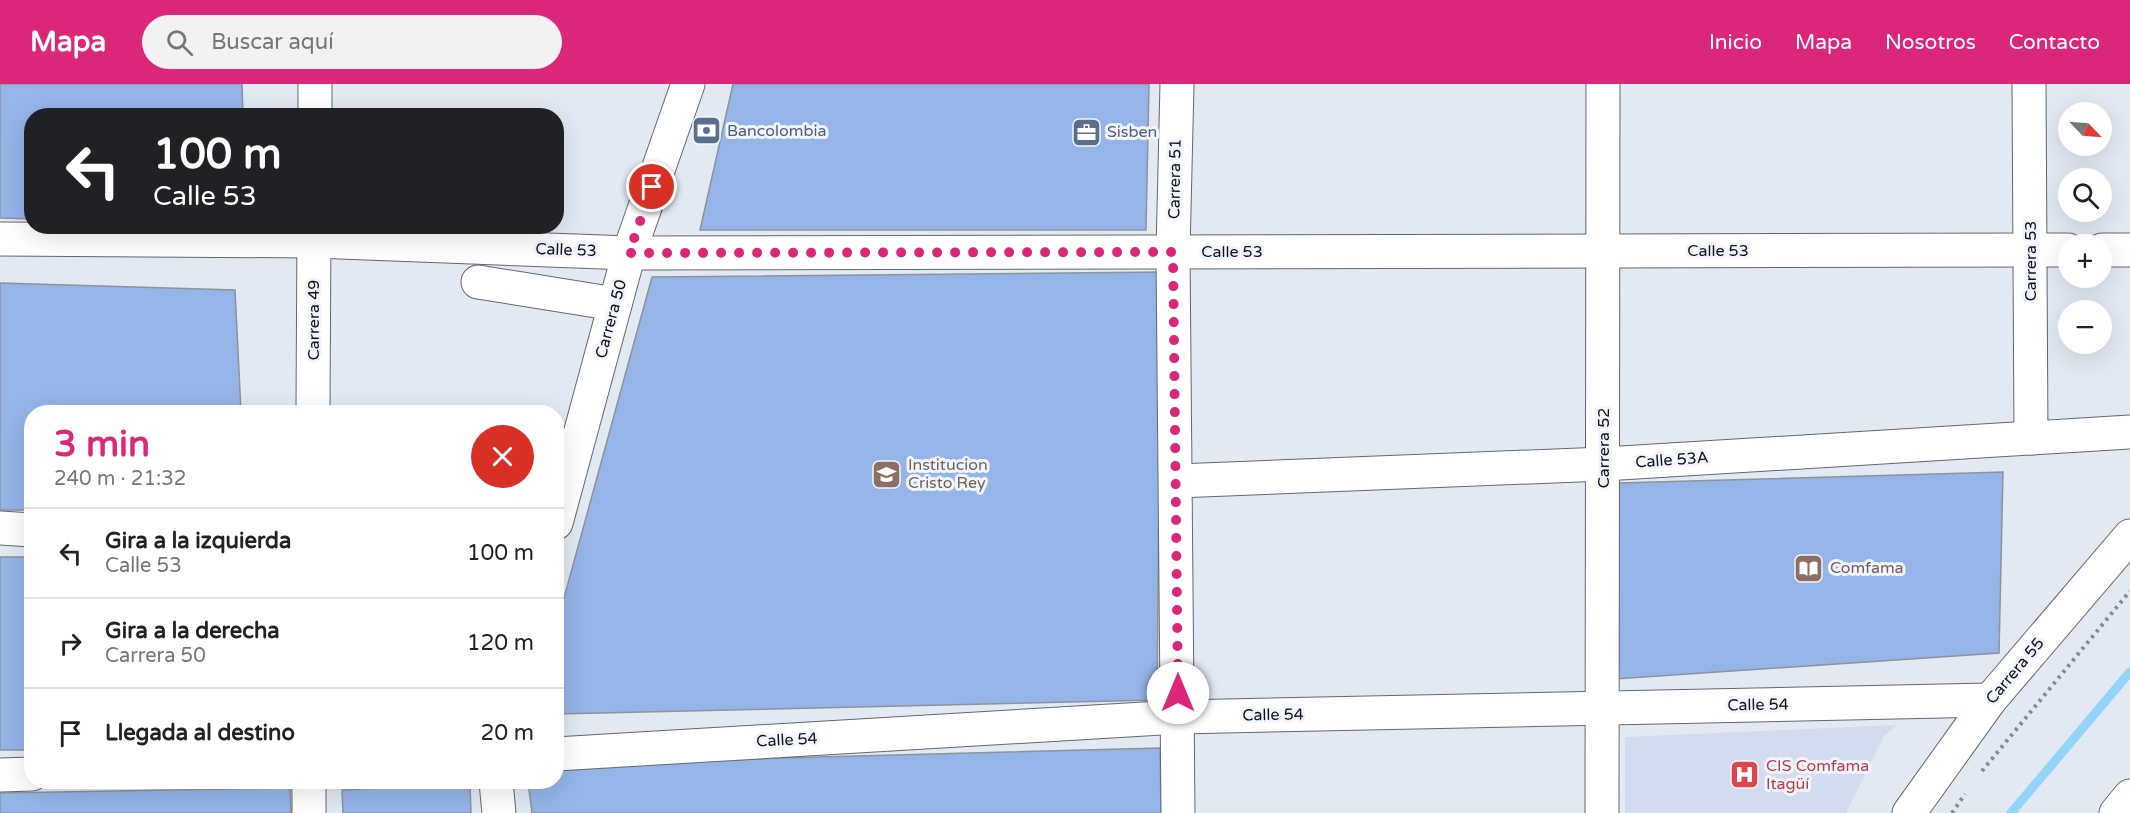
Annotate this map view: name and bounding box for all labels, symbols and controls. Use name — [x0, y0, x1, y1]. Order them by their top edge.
search box — [142, 15, 562, 69]
text: Mapa — [30, 25, 106, 59]
icon: search — [163, 26, 196, 59]
text: Buscar aquí — [211, 29, 334, 55]
text: Inicio — [1709, 30, 1762, 55]
text: Mapa — [1795, 30, 1852, 55]
text: Nosotros — [1885, 30, 1976, 55]
text: Contacto — [2009, 30, 2100, 55]
north arrow — [2058, 102, 2112, 156]
map controls — [2058, 102, 2112, 354]
bank icon: Bancolombia — [690, 115, 722, 147]
office icon: Sisben — [1070, 116, 1102, 148]
place label: Bancolombia — [727, 121, 827, 141]
place label: Sisben — [1107, 122, 1157, 142]
text: 100 m — [153, 129, 282, 180]
icon: left — [54, 132, 132, 210]
street label: Carrera 51 — [1164, 139, 1186, 219]
pin — [626, 161, 677, 212]
button: search — [2058, 168, 2112, 222]
icon: arrive — [635, 170, 668, 203]
text: Calle 53 — [153, 180, 257, 213]
street label: Carrera 53 — [2021, 221, 2041, 301]
button: + — [2058, 234, 2112, 288]
street label: Calle 53 — [535, 239, 597, 261]
street label: Calle 53 — [1687, 241, 1749, 261]
street label: Calle 53 — [1201, 242, 1263, 262]
street label: Carrera 50 — [591, 278, 631, 360]
street label: Carrera 49 — [304, 280, 324, 360]
button: − — [2058, 300, 2112, 354]
street label: Carrera 52 — [1594, 408, 1614, 488]
text: 3 min — [54, 423, 150, 466]
button: close — [471, 425, 534, 488]
street label: Calle 53A — [1635, 447, 1709, 473]
place label: Institucion Cristo Rey — [908, 455, 988, 493]
school or university icon: Institucion Cristo Rey — [871, 458, 903, 490]
text: 240 m · 21:32 — [54, 467, 186, 491]
text: Gira a la izquierda — [105, 528, 291, 554]
icon: left — [54, 537, 87, 570]
text: 100 m — [467, 540, 534, 566]
library icon: Comfama — [1793, 552, 1825, 584]
text: Calle 53 — [105, 554, 182, 578]
place label: Comfama — [1830, 558, 1904, 578]
text: Gira a la derecha — [105, 618, 280, 644]
icon: right — [54, 627, 87, 660]
text: 120 m — [467, 630, 534, 656]
street label: Carrera 55 — [1981, 634, 2049, 708]
text: Carrera 50 — [105, 644, 206, 668]
position arrow — [1146, 661, 1210, 725]
street label: Calle 54 — [1727, 694, 1789, 716]
street label: Calle 54 — [1242, 704, 1304, 726]
icon: arrive — [54, 717, 87, 750]
text: Llegada al destino — [105, 720, 295, 746]
text: 20 m — [480, 720, 534, 746]
street label: Calle 54 — [756, 728, 818, 752]
place label: CIS Comfama Itagüí — [1766, 756, 1869, 794]
hospital icon: CIS Comfama Itagüí — [1729, 759, 1761, 791]

